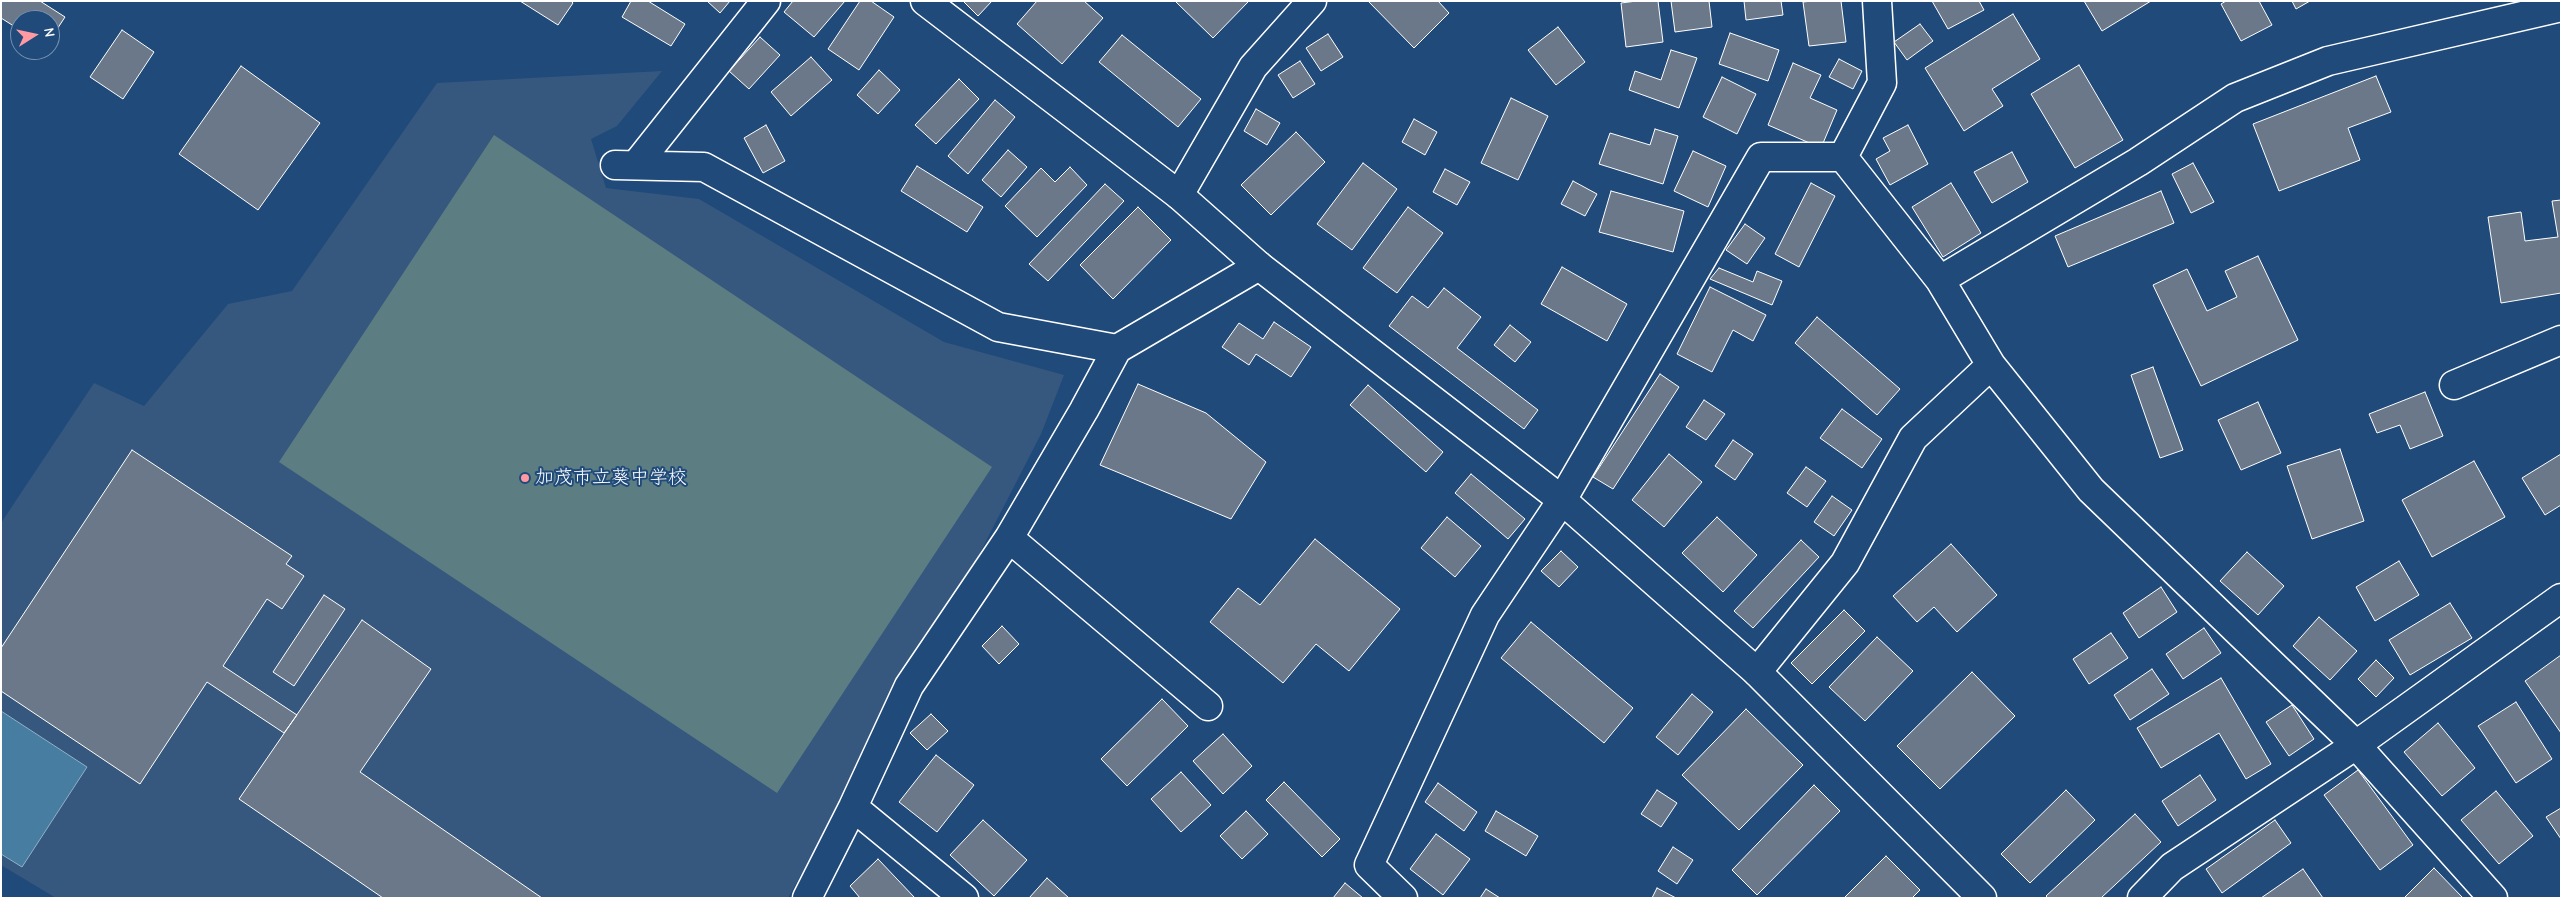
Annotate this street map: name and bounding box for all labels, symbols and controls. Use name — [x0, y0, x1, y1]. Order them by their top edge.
north arrow — [10, 10, 60, 60]
text: N — [40, 26, 58, 38]
place label: 加茂市立葵中学校 — [535, 467, 687, 489]
marker: 加茂市立葵中学校 — [519, 472, 531, 484]

